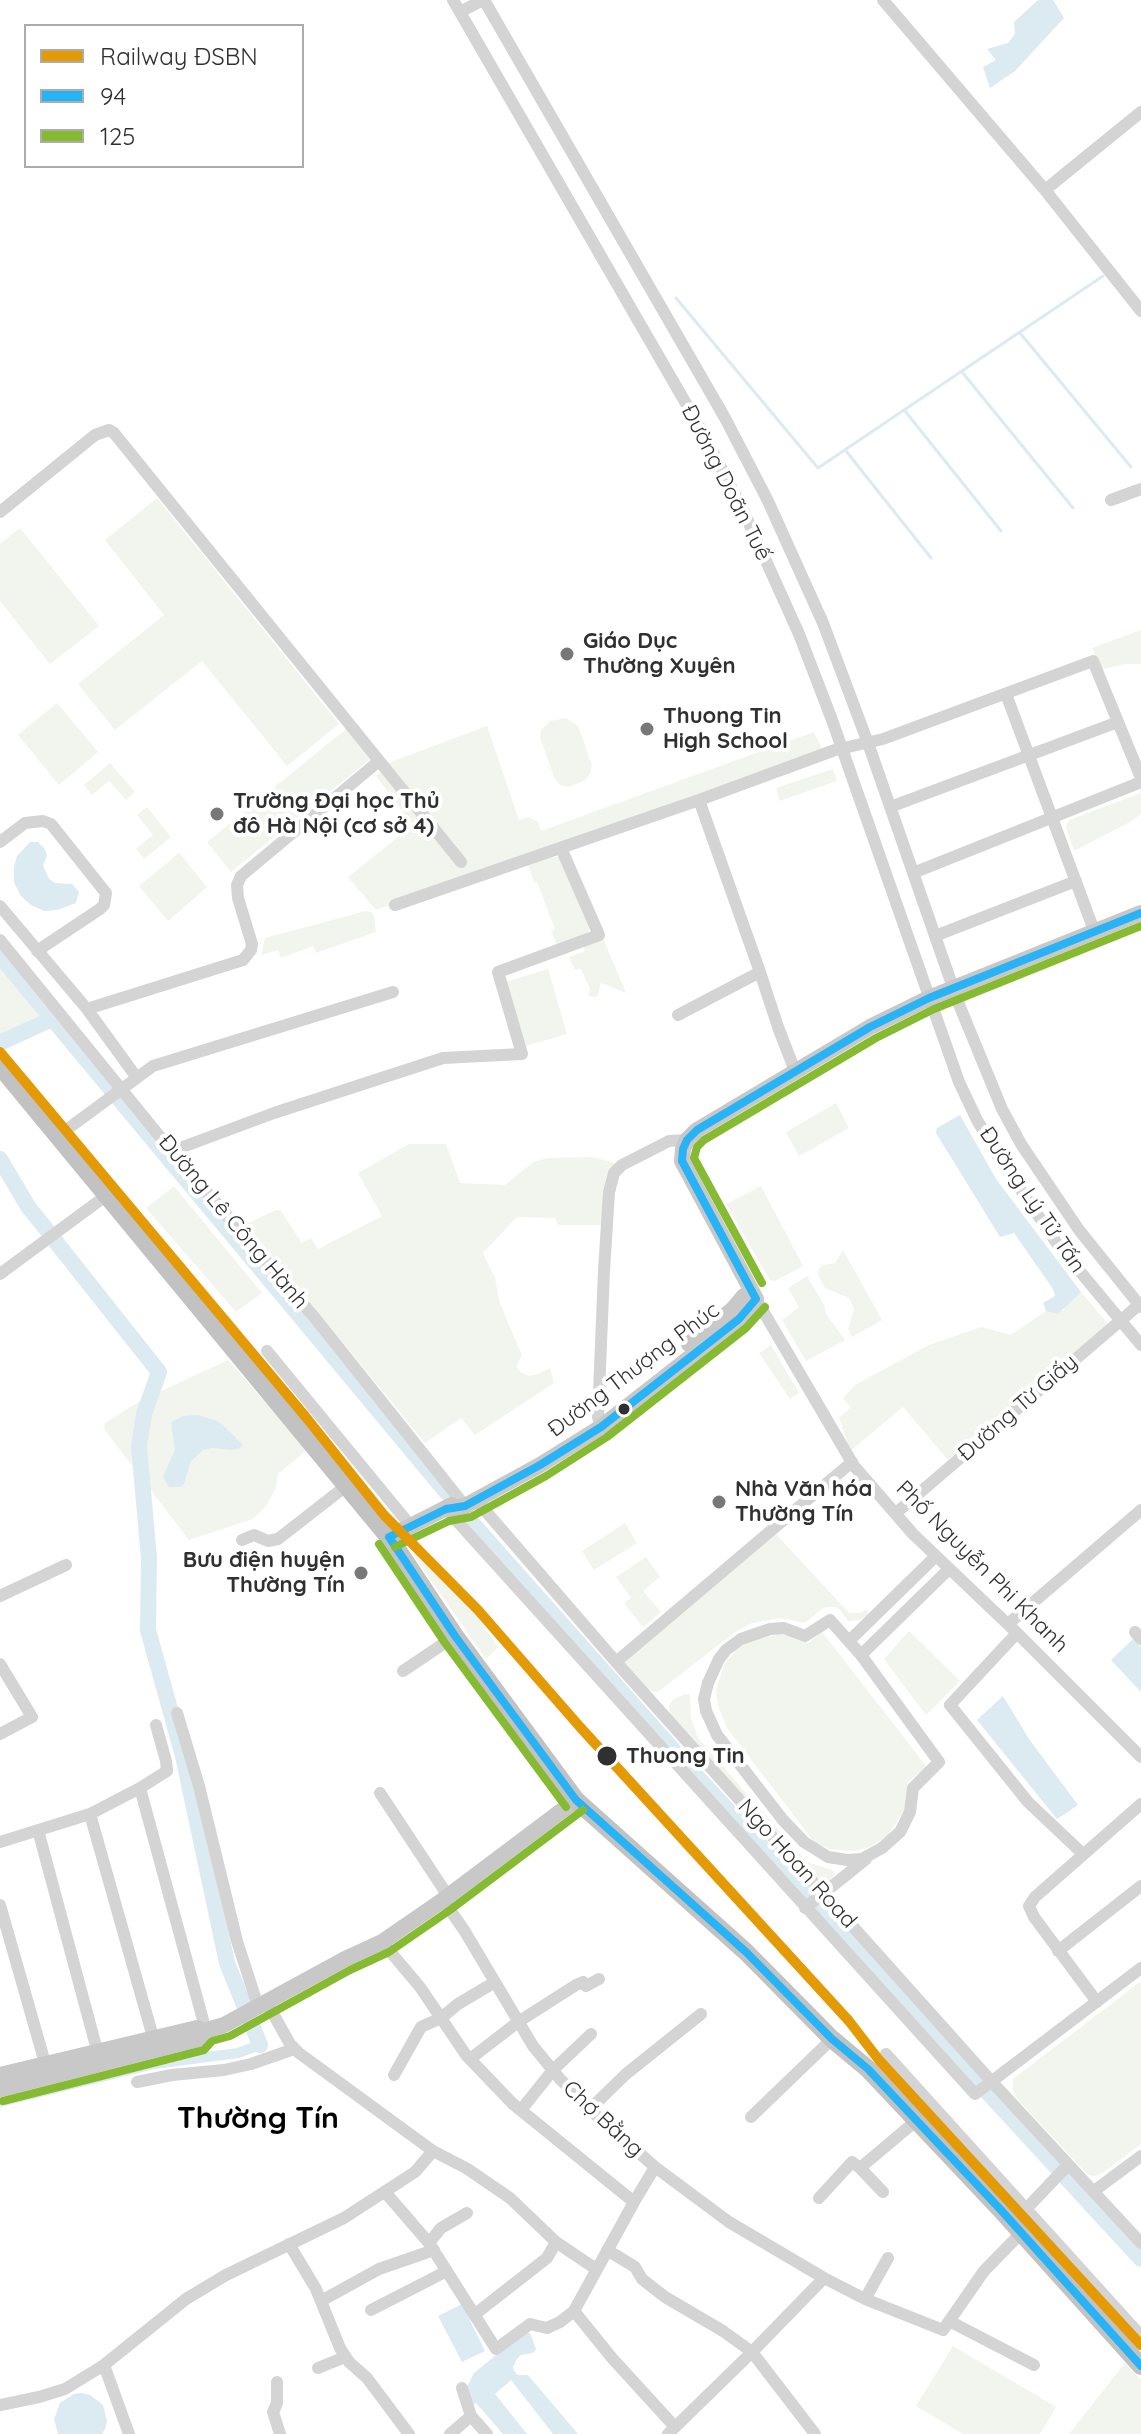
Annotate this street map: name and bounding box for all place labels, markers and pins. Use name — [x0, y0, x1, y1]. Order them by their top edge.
place label: Giáo Dục Thường Xuyên — [583, 628, 736, 680]
marker: Giáo Dục Thường Xuyên — [558, 645, 576, 663]
place label: Thuong Tin High School — [663, 703, 788, 754]
marker: Thuong Tin High School — [638, 720, 656, 738]
place label: Trường Đại học Thủ đô Hà Nội (cơ sở 4) — [233, 788, 440, 840]
marker: Trường Đại học Thủ đô Hà Nội (cơ sở 4) — [208, 805, 226, 823]
unlabelled marker — [616, 1401, 632, 1417]
place label: Nhà Văn hóa Thường Tín — [735, 1476, 872, 1528]
marker: Nhà Văn hóa Thường Tín — [710, 1493, 728, 1511]
place label: Bưu điện huyện Thường Tín — [183, 1547, 345, 1598]
marker: Bưu điện huyện Thường Tín — [352, 1564, 370, 1582]
place label: Thuong Tin — [626, 1743, 745, 1769]
marker: Thuong Tin — [595, 1744, 619, 1768]

